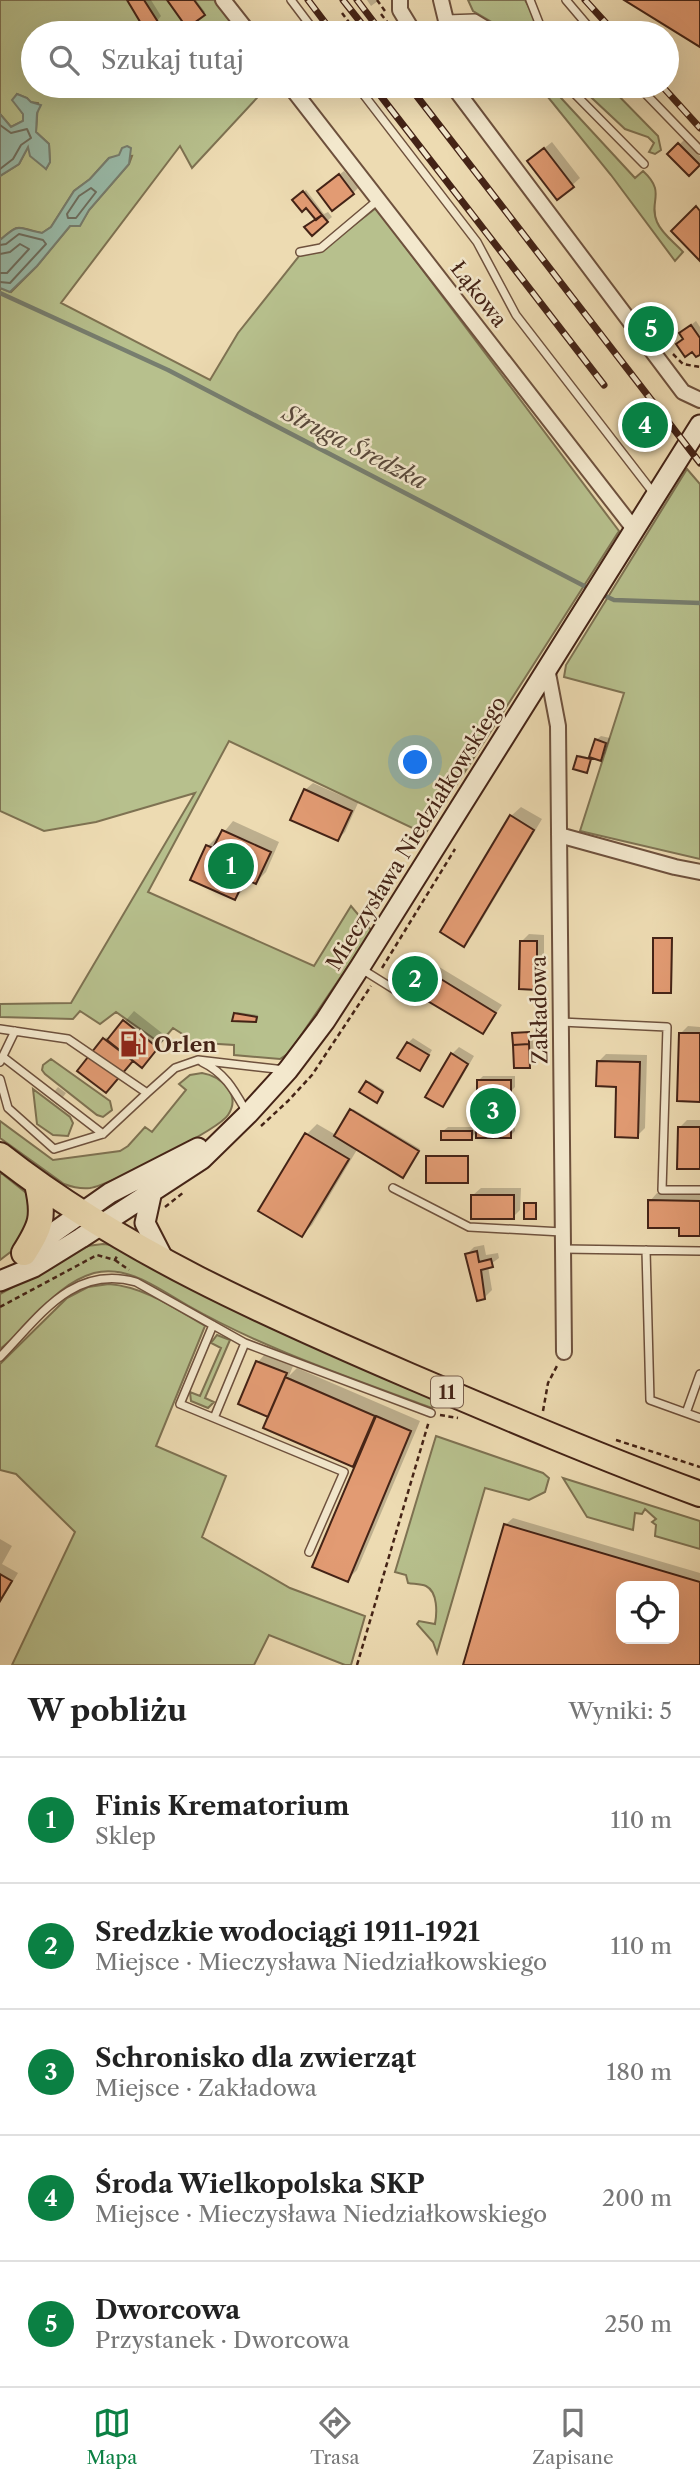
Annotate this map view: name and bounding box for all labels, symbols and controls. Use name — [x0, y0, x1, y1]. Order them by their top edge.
search box — [21, 21, 679, 98]
icon: search — [45, 41, 83, 79]
text: Szukaj tutaj — [101, 44, 244, 76]
street label: Łąkowa — [446, 256, 513, 332]
pin: 5 — [628, 303, 674, 355]
water label: Struga Średzka — [277, 398, 432, 495]
pin: 4 — [622, 399, 668, 451]
street label: Mieczysława Niedziałkowskiego — [321, 691, 511, 975]
your location — [398, 745, 432, 779]
pin: 1 — [208, 840, 254, 892]
pin: 2 — [392, 953, 438, 1005]
street label: Zakładowa — [526, 955, 552, 1064]
fuel station icon: Orlen — [118, 1029, 148, 1059]
place label: Orlen — [154, 1032, 217, 1057]
pin: 3 — [470, 1085, 516, 1137]
road number: 11 — [431, 1376, 463, 1408]
map controls — [616, 1581, 679, 1644]
button: locate — [616, 1581, 679, 1644]
text: W pobliżu — [28, 1692, 187, 1729]
text: Wyniki: 5 — [568, 1697, 672, 1725]
text: Finis Krematorium — [95, 1790, 349, 1822]
text: 1 — [46, 1806, 56, 1834]
text: 110 m — [611, 1806, 672, 1834]
text: Sklep — [95, 1822, 156, 1850]
text: Sredzkie wodociągi 1911-1921 — [95, 1916, 480, 1948]
text: 2 — [44, 1932, 58, 1960]
text: 110 m — [611, 1932, 672, 1960]
text: Miejsce · Mieczysława Niedziałkowskiego — [95, 1948, 547, 1976]
text: Schronisko dla zwierząt — [95, 2042, 416, 2074]
text: 3 — [45, 2058, 58, 2086]
text: 180 m — [607, 2058, 672, 2086]
text: Miejsce · Zakładowa — [95, 2074, 317, 2102]
text: Środa Wielkopolska SKP — [95, 2168, 425, 2200]
text: 4 — [44, 2184, 58, 2212]
text: 200 m — [602, 2184, 672, 2212]
text: Miejsce · Mieczysława Niedziałkowskiego — [95, 2200, 547, 2228]
text: Dworcowa — [95, 2294, 240, 2326]
text: 5 — [45, 2310, 57, 2338]
text: 250 m — [604, 2310, 672, 2338]
text: Przystanek · Dworcowa — [95, 2326, 350, 2354]
tab: Mapa — [86, 2404, 137, 2469]
tab: Trasa — [310, 2404, 359, 2469]
tab: Zapisane — [532, 2404, 614, 2469]

